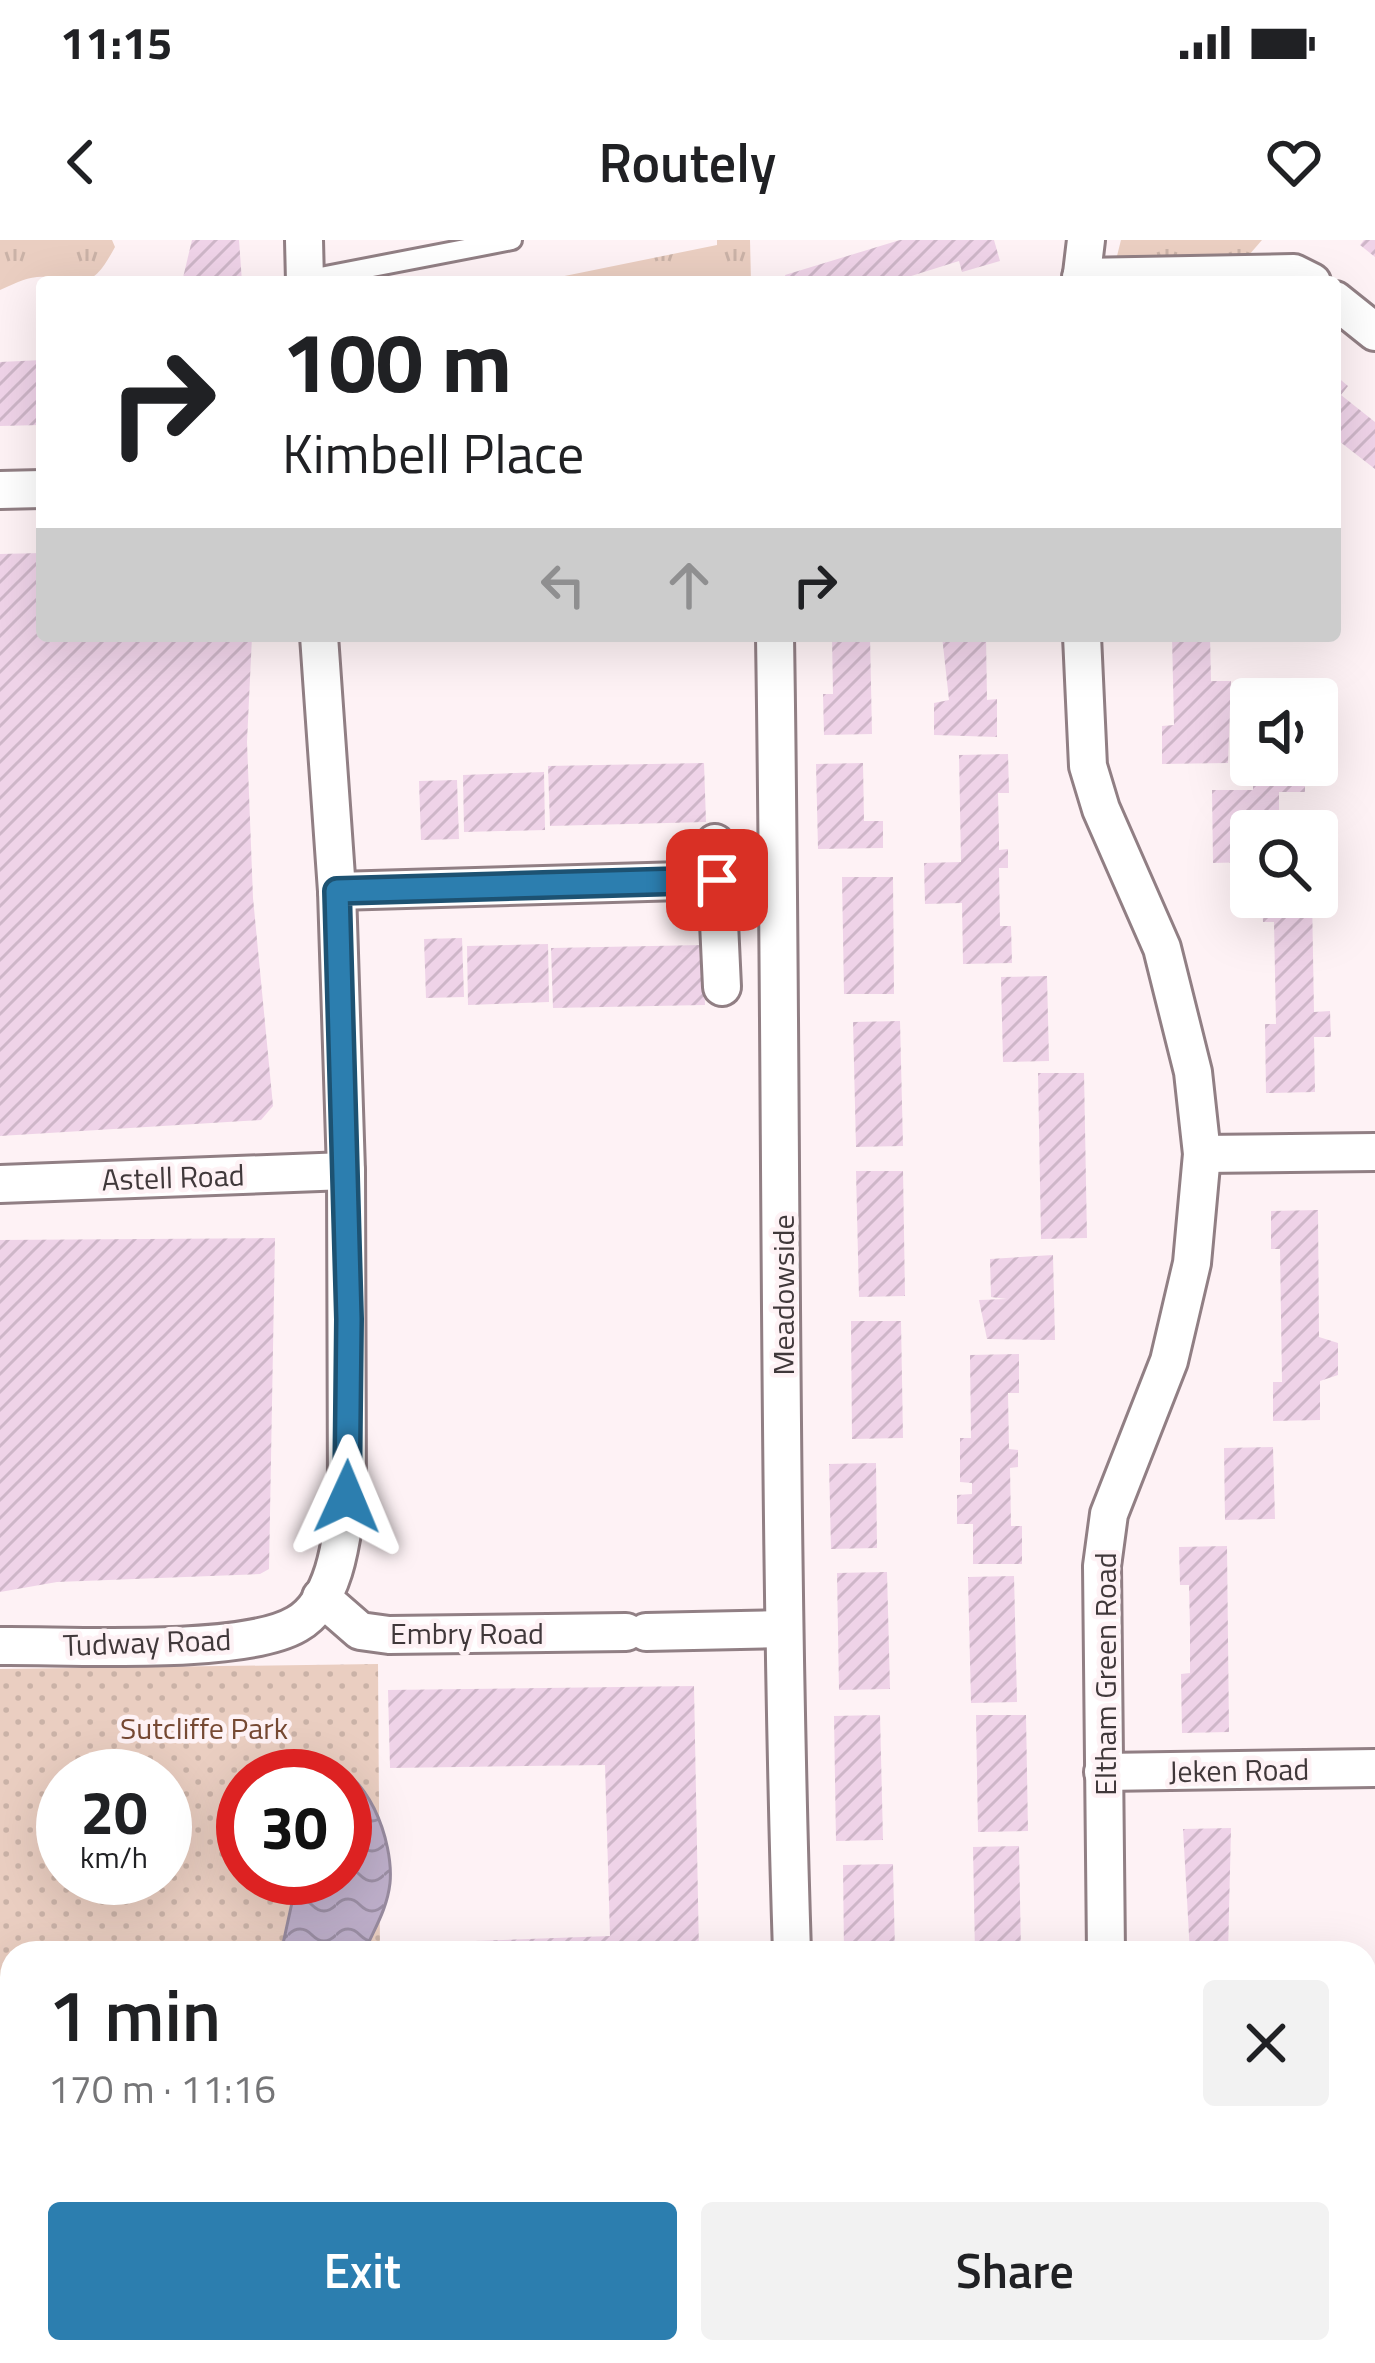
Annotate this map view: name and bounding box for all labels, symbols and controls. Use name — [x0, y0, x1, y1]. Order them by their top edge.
text: 11:15 — [60, 8, 172, 76]
text: Routely — [599, 121, 776, 203]
icon: back — [48, 129, 114, 195]
icon: heart — [1261, 129, 1327, 195]
text: 100 m — [282, 297, 512, 425]
icon: right — [84, 324, 240, 480]
text: Kimbell Place — [282, 412, 584, 494]
icon: left — [530, 552, 596, 618]
icon: ahead — [656, 552, 722, 618]
icon: right — [782, 552, 848, 618]
map controls — [1230, 678, 1338, 918]
button: sound — [1230, 678, 1338, 786]
button: search — [1230, 810, 1338, 918]
pin — [666, 829, 768, 931]
icon: arrive — [684, 847, 750, 913]
street label: Astell Road — [101, 1152, 245, 1202]
street label: Meadowside — [760, 1214, 806, 1376]
position arrow — [284, 1434, 410, 1560]
street label: Eltham Green Road — [1082, 1552, 1128, 1796]
street label: Embry Road — [390, 1610, 544, 1656]
street label: Tudway Road — [62, 1616, 232, 1668]
park label: Sutcliffe Park — [120, 1705, 288, 1751]
street label: Jeken Road — [1168, 1746, 1310, 1794]
speed limit sign: 30 — [216, 1749, 372, 1905]
text: 20 — [80, 1766, 148, 1857]
text: km/h — [80, 1834, 148, 1880]
text: 1 min — [48, 1959, 221, 2069]
button: close — [1203, 1980, 1329, 2106]
text: 170 m · 11:16 — [48, 2059, 276, 2118]
button: Exit — [48, 2202, 677, 2340]
button: Share — [701, 2202, 1329, 2340]

